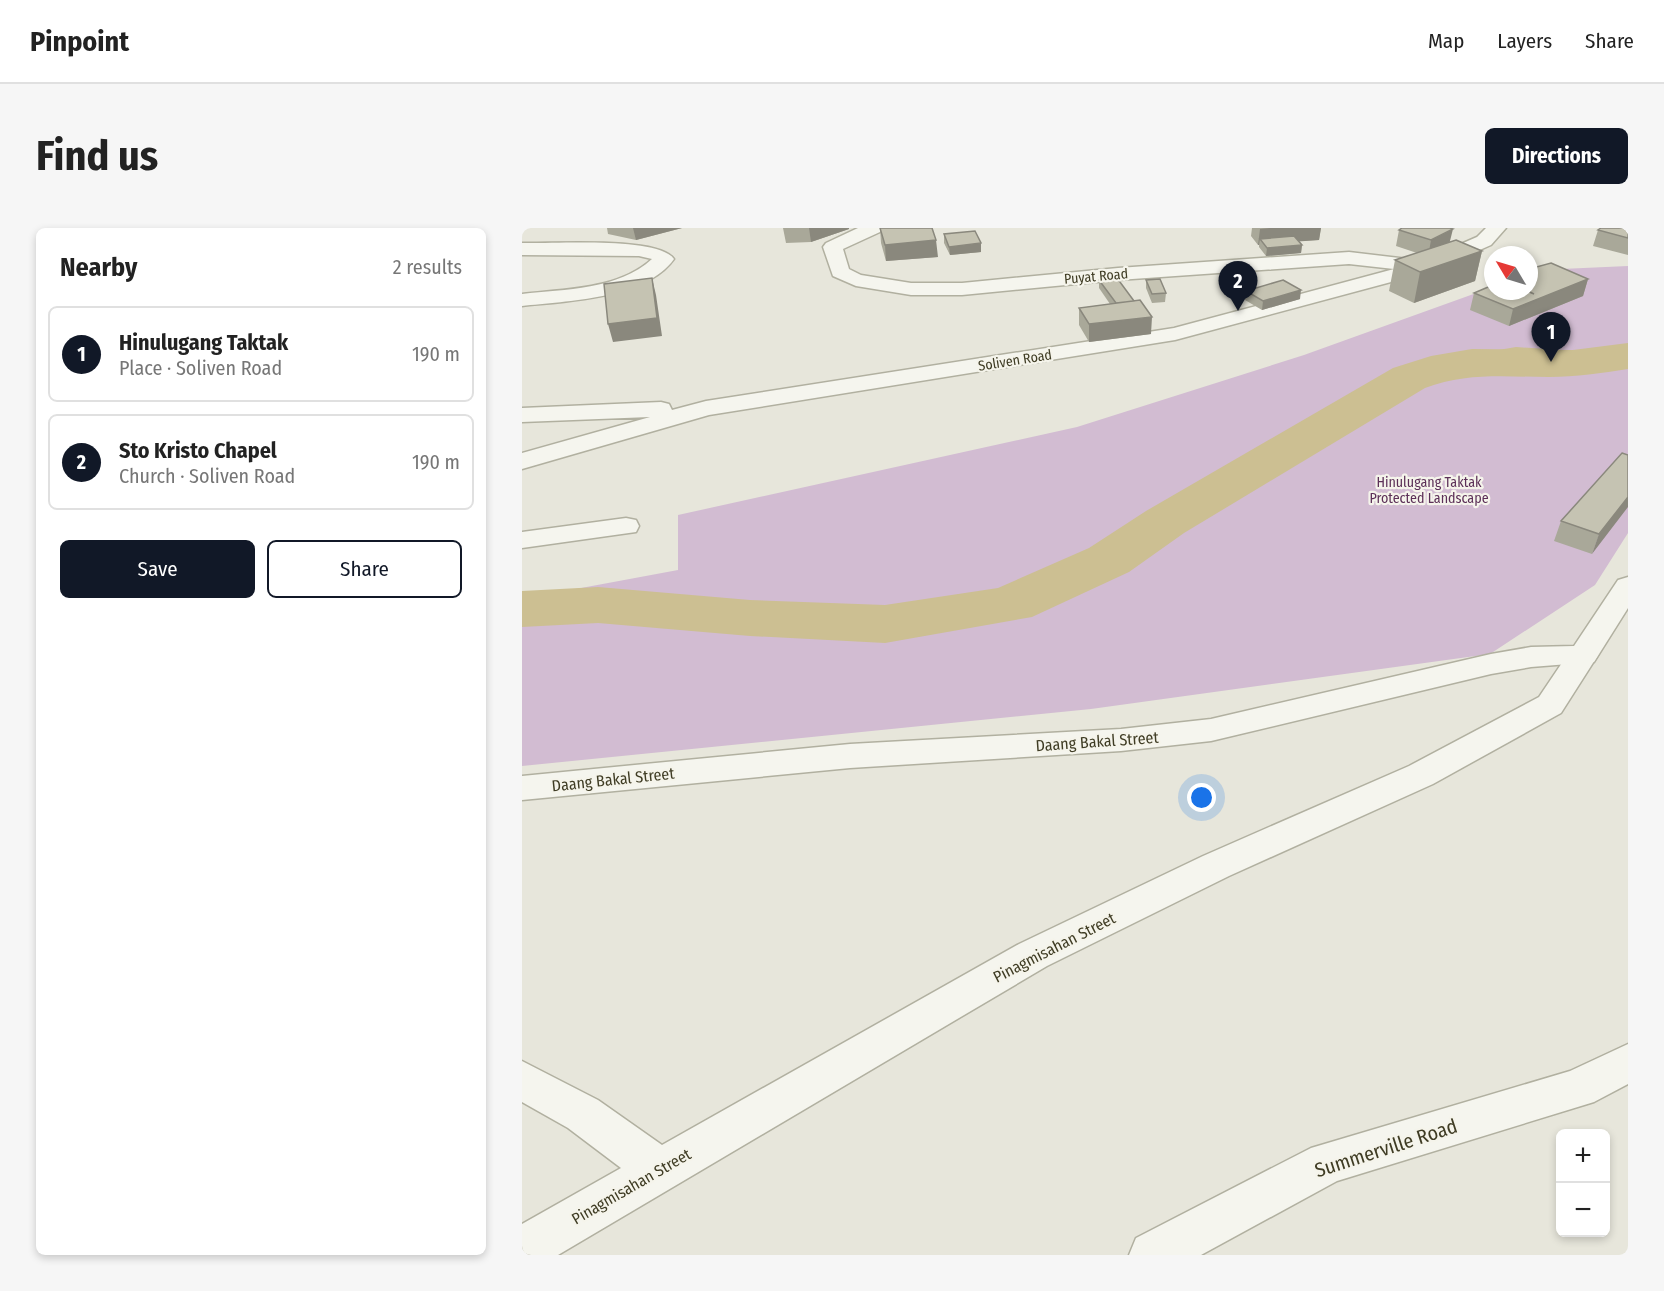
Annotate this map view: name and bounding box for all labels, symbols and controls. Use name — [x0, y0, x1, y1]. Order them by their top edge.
text: Pinpoint — [30, 25, 129, 58]
text: Map — [1428, 28, 1464, 54]
text: Layers — [1497, 28, 1552, 54]
text: Share — [1585, 28, 1634, 54]
button: Directions — [1485, 128, 1628, 184]
text: Find us — [36, 131, 158, 181]
north arrow — [1484, 246, 1538, 300]
text: Nearby — [60, 252, 137, 283]
text: 2 results — [393, 255, 462, 279]
pin: 2 — [1218, 262, 1258, 311]
street label: Puyat Road — [1063, 265, 1129, 288]
pin: 1 — [1532, 312, 1570, 362]
text: Hinulugang Taktak — [119, 329, 288, 356]
text: 1 — [77, 342, 86, 366]
text: 190 m — [412, 342, 460, 366]
street label: Soliven Road — [977, 346, 1053, 375]
text: Place · Soliven Road — [119, 356, 282, 380]
text: Sto Kristo Chapel — [119, 437, 277, 464]
text: 2 — [77, 450, 86, 474]
text: 190 m — [412, 450, 460, 474]
text: Church · Soliven Road — [119, 464, 295, 488]
park label: Hinulugang Taktak Protected Landscape — [1369, 474, 1489, 507]
button: Save — [60, 540, 255, 598]
button: Share — [267, 540, 462, 598]
street label: Daang Bakal Street — [1035, 728, 1160, 755]
street label: Daang Bakal Street — [551, 764, 676, 795]
your location — [1187, 783, 1216, 812]
street label: Pinagmisahan Street — [990, 908, 1119, 986]
street label: Summerville Road — [1312, 1114, 1460, 1182]
map controls — [1556, 1129, 1610, 1237]
button: + — [1556, 1129, 1610, 1183]
street label: Pinagmisahan Street — [568, 1144, 695, 1228]
button: − — [1556, 1183, 1610, 1237]

